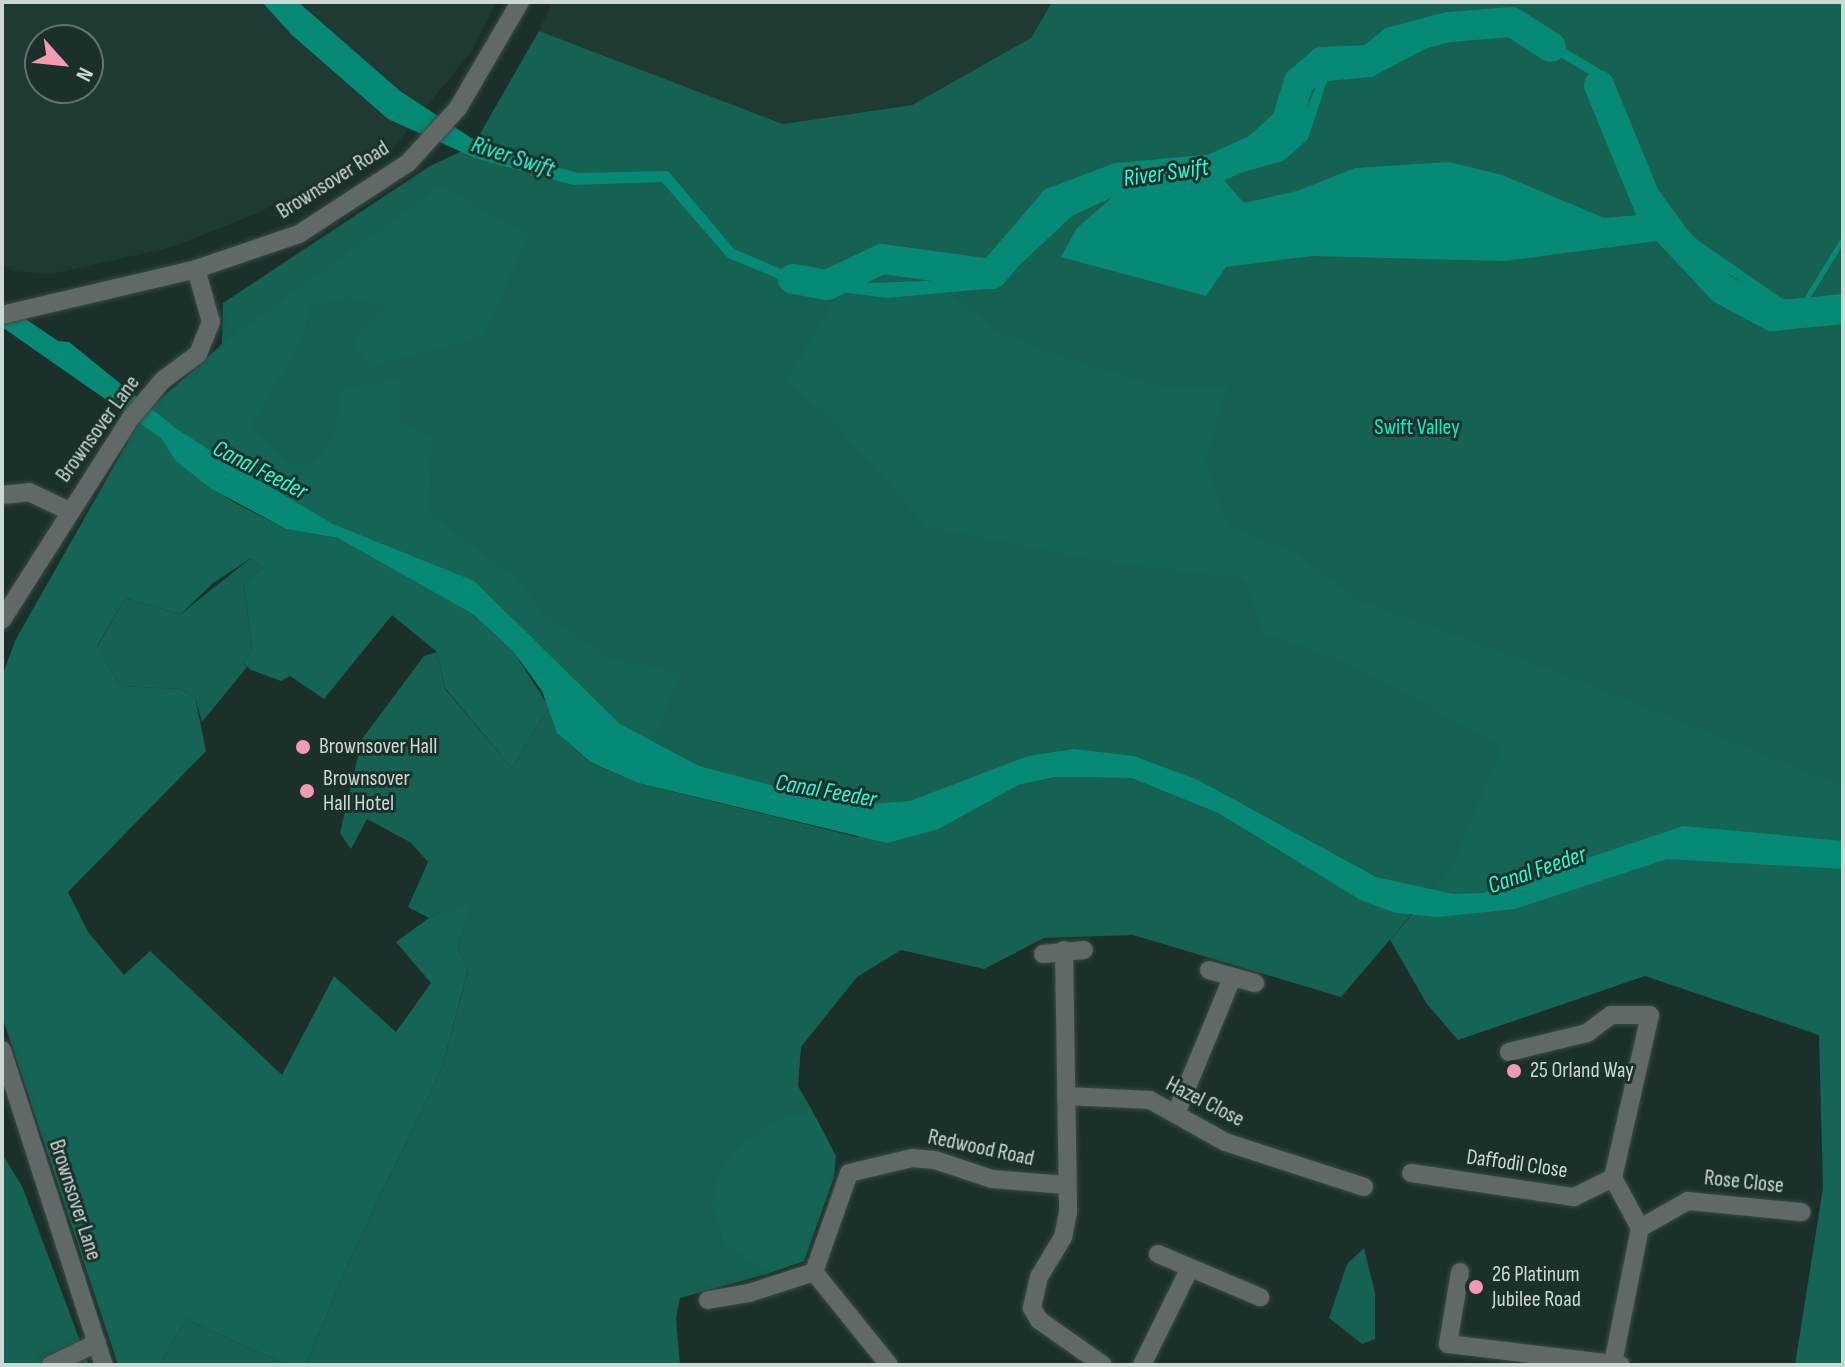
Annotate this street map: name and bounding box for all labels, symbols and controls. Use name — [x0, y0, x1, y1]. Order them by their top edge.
north arrow — [24, 24, 104, 104]
text: N — [69, 63, 99, 86]
water label: River Swift — [468, 130, 558, 184]
street label: Brownsover Road — [272, 135, 394, 225]
water label: River Swift — [1122, 153, 1210, 193]
street label: Brownsover Lane — [51, 371, 145, 487]
park label: Swift Valley — [1374, 415, 1460, 441]
water label: Canal Feeder — [208, 434, 312, 506]
place label: Brownsover Hall — [319, 734, 437, 760]
marker: Brownsover Hall — [294, 738, 312, 756]
place label: Brownsover Hall Hotel — [323, 765, 410, 816]
water label: Canal Feeder — [773, 768, 879, 814]
marker: Brownsover Hall Hotel — [298, 782, 316, 800]
water label: Canal Feeder — [1484, 840, 1590, 900]
place label: 25 Orland Way — [1530, 1058, 1634, 1084]
marker: 25 Orland Way — [1505, 1062, 1523, 1080]
street label: Hazel Close — [1161, 1071, 1249, 1133]
street label: Redwood Road — [926, 1124, 1036, 1172]
street label: Brownsover Lane — [43, 1136, 107, 1264]
street label: Daffodil Close — [1465, 1144, 1569, 1184]
street label: Rose Close — [1703, 1165, 1785, 1199]
place label: 26 Platinum Jubilee Road — [1492, 1261, 1581, 1312]
marker: 26 Platinum Jubilee Road — [1467, 1278, 1485, 1296]

